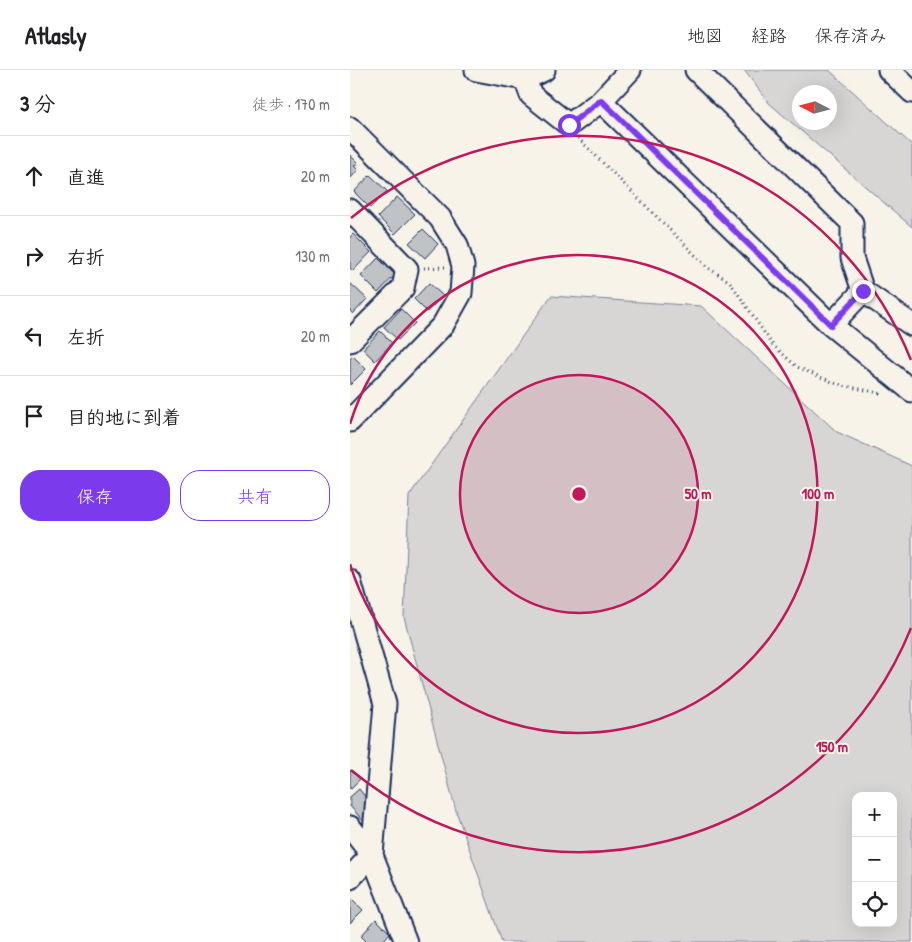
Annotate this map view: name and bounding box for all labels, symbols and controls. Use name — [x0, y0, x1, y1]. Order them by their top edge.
text: Atlasly — [25, 19, 87, 51]
text: 地図 — [687, 23, 723, 48]
text: 経路 — [751, 23, 787, 48]
text: 保存済み — [815, 23, 887, 48]
north arrow — [792, 85, 837, 130]
text: 3 分 — [20, 89, 55, 118]
text: 徒歩 · 170 m — [252, 93, 330, 115]
route start — [558, 114, 581, 137]
icon: ahead — [20, 162, 48, 190]
text: 直進 — [67, 164, 105, 190]
text: 20 m — [301, 165, 330, 187]
icon: right — [20, 242, 48, 270]
text: 右折 — [67, 244, 105, 270]
text: 130 m — [295, 245, 330, 267]
route end — [852, 280, 875, 303]
icon: left — [20, 322, 48, 350]
text: 左折 — [67, 324, 105, 350]
text: 20 m — [301, 325, 330, 347]
icon: arrive — [20, 402, 48, 430]
text: 目的地に到着 — [67, 404, 181, 430]
button: 保存 — [20, 470, 170, 521]
button: 共有 — [180, 470, 330, 521]
text: 50 m — [685, 483, 711, 504]
text: 100 m — [802, 483, 834, 504]
centre of rings — [570, 485, 588, 503]
text: 150 m — [816, 736, 848, 757]
map controls — [852, 792, 897, 927]
button: + — [852, 792, 897, 837]
button: − — [852, 837, 897, 882]
button: locate — [852, 882, 897, 927]

